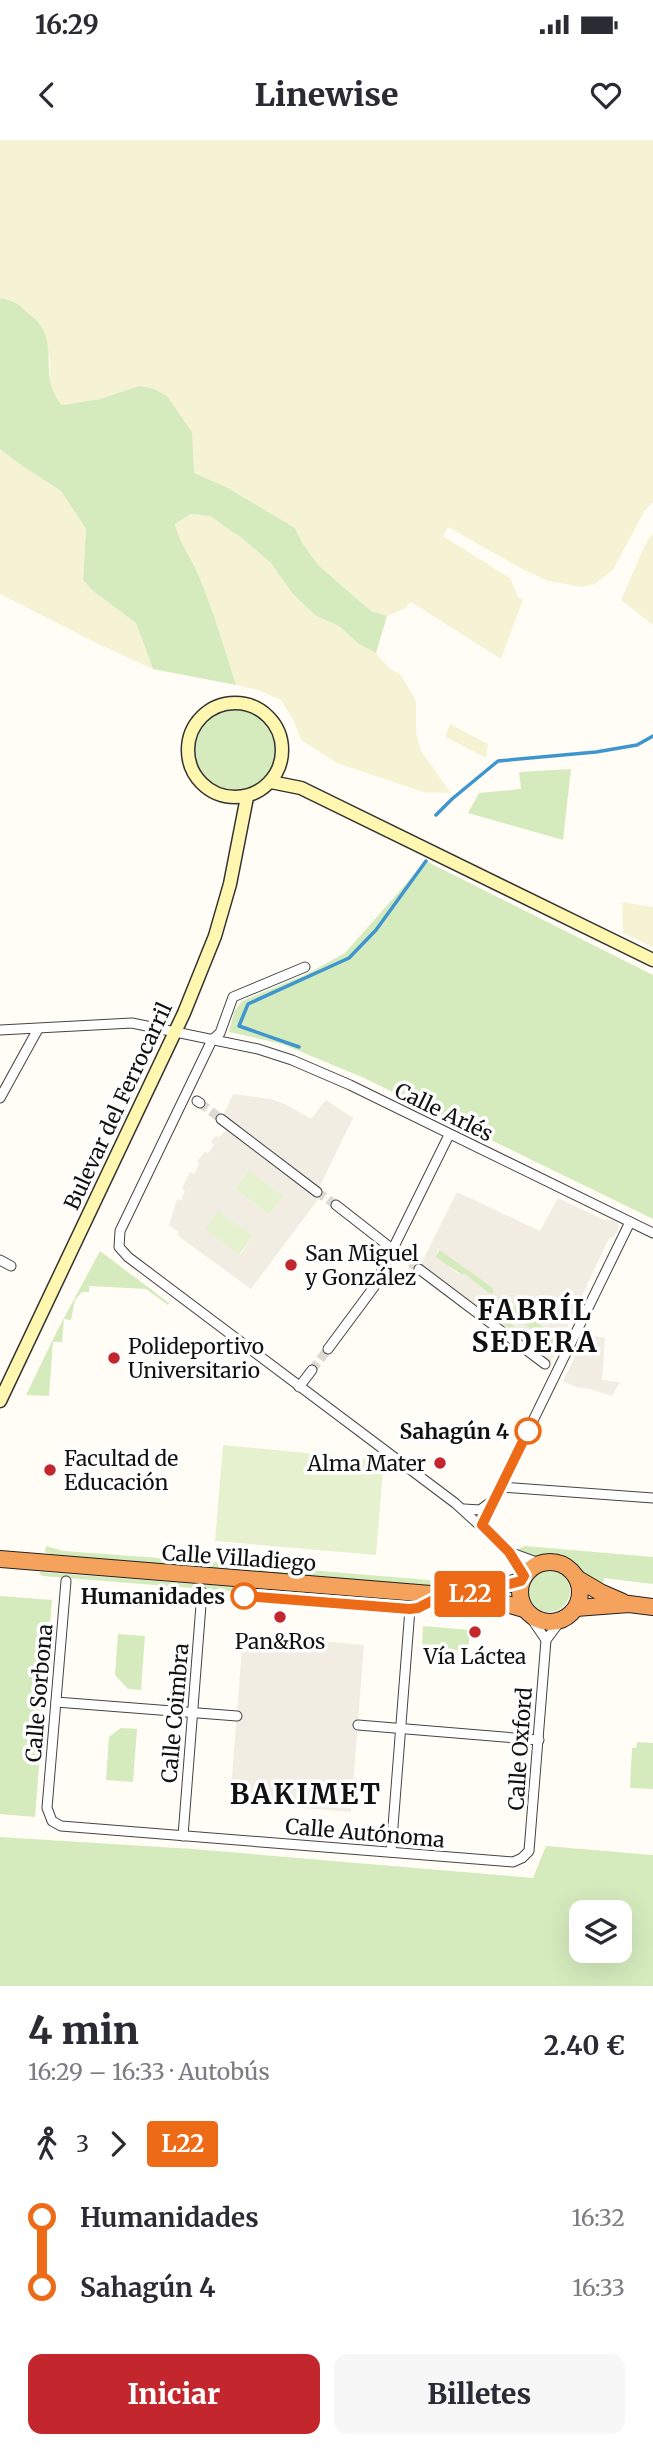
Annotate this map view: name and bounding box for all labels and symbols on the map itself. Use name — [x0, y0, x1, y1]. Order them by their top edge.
street label: Bulevar del Ferrocarril — [58, 997, 178, 1214]
street label: Calle Arlés — [390, 1077, 498, 1147]
place label: San Miguel y González — [305, 1240, 419, 1291]
marker: San Miguel y González — [283, 1257, 299, 1273]
district label: FABRÍL SEDERA — [471, 1291, 599, 1360]
place label: Polideportivo Universitario — [128, 1333, 264, 1384]
marker: Polideportivo Universitario — [106, 1350, 122, 1366]
place label: Sahagún 4 — [400, 1418, 509, 1445]
marker: Sahagún 4 — [515, 1418, 541, 1444]
place label: Facultad de Educación — [64, 1445, 178, 1496]
place label: Alma Mater — [306, 1450, 426, 1477]
marker: Alma Mater — [432, 1455, 448, 1471]
marker: Facultad de Educación — [42, 1462, 58, 1478]
street label: Calle Villadiego — [161, 1539, 317, 1577]
line badge: L22 — [430, 1571, 510, 1617]
place label: Humanidades — [81, 1583, 225, 1610]
marker: Humanidades — [231, 1583, 257, 1609]
marker: Pan&Ros — [272, 1609, 288, 1625]
street label: Calle Sorbona — [20, 1623, 58, 1763]
marker: Vía Láctea — [467, 1624, 483, 1640]
place label: Pan&Ros — [235, 1628, 325, 1655]
street label: Calle Coimbra — [155, 1642, 195, 1784]
place label: Vía Láctea — [423, 1643, 526, 1670]
street label: Calle Oxford — [502, 1686, 538, 1812]
district label: BAKIMET — [230, 1776, 382, 1812]
street label: Calle Autónoma — [284, 1813, 446, 1853]

